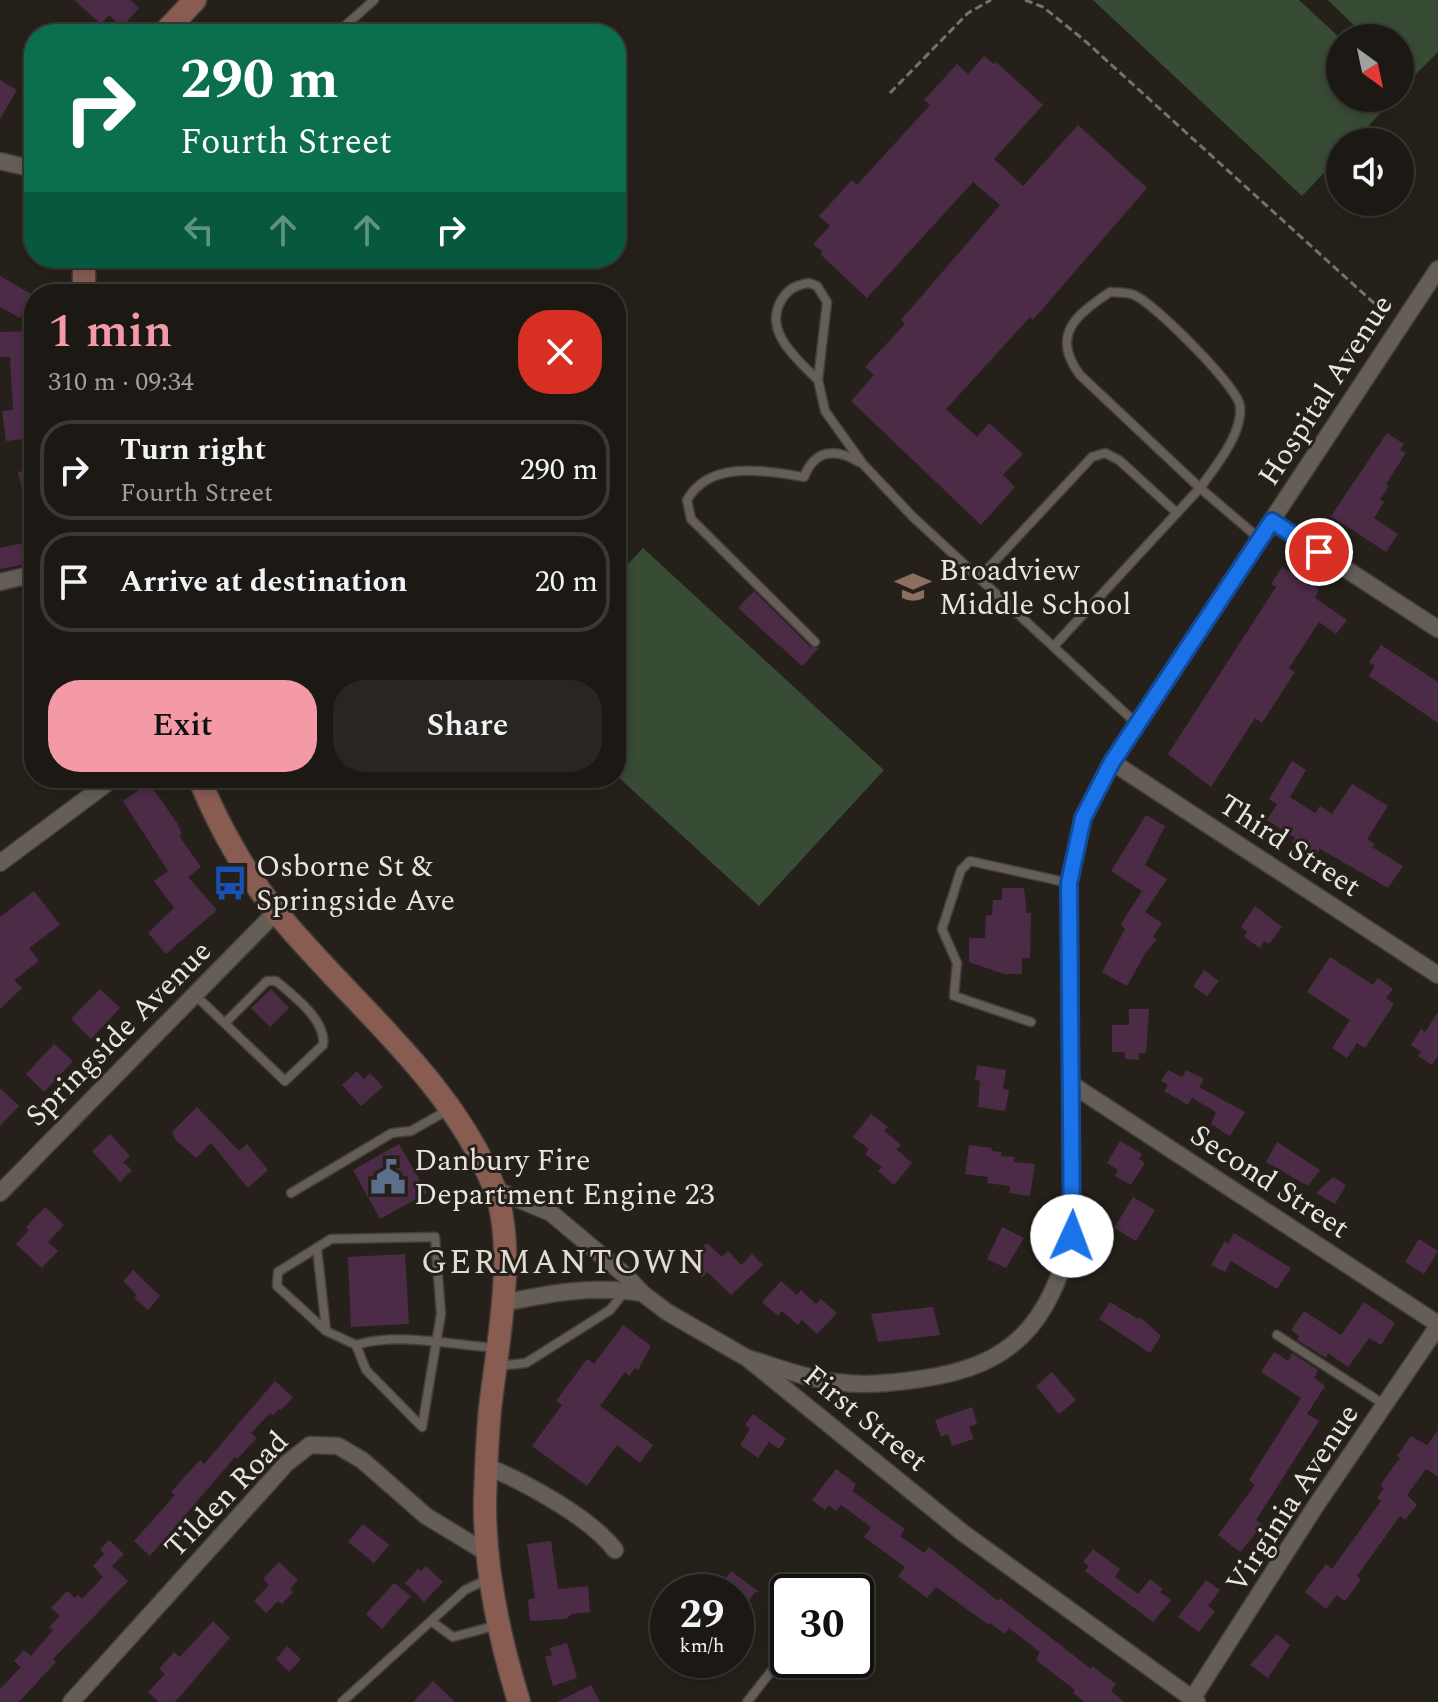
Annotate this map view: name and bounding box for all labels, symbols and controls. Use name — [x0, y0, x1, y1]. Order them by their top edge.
north arrow — [1326, 24, 1414, 112]
map controls — [1326, 24, 1414, 216]
text: 290 m — [180, 38, 339, 123]
icon: right — [48, 56, 152, 160]
text: Fourth Street — [180, 115, 392, 170]
button: sound — [1326, 128, 1414, 216]
icon: left — [177, 208, 221, 252]
icon: ahead — [261, 208, 305, 252]
icon: ahead — [345, 208, 389, 252]
icon: right — [429, 208, 473, 252]
street label: Hospital Avenue — [1247, 286, 1405, 495]
text: 1 min — [48, 295, 173, 368]
button: close — [518, 310, 602, 394]
text: 310 m · 09:34 — [48, 362, 194, 402]
text: Turn right — [120, 427, 266, 473]
text: 290 m — [520, 447, 598, 493]
icon: right — [52, 448, 96, 492]
text: Fourth Street — [120, 473, 273, 513]
pin — [1285, 518, 1353, 586]
icon: arrive — [1297, 530, 1341, 574]
place label: Broadview Middle School — [939, 548, 1131, 628]
text: Arrive at destination — [120, 559, 407, 605]
text: 20 m — [535, 559, 598, 605]
icon: arrive — [52, 560, 96, 604]
school or university icon: Broadview Middle School — [894, 568, 932, 606]
button: Exit — [48, 680, 317, 772]
button: Share — [333, 680, 602, 772]
street label: Third Street — [1209, 782, 1370, 909]
place label: Osborne St & Springside Ave — [256, 844, 455, 924]
bus stop icon: Osborne St & Springside Ave — [211, 864, 249, 902]
street label: Springside Avenue — [15, 930, 223, 1138]
street label: Second Street — [1181, 1113, 1358, 1251]
place label: Danbury Fire Department Engine 23 — [414, 1138, 714, 1218]
public building icon: Danbury Fire Department Engine 23 — [369, 1158, 407, 1196]
position arrow — [1030, 1194, 1114, 1278]
district label: GERMANTOWN — [421, 1237, 707, 1289]
street label: First Street — [793, 1354, 938, 1484]
street label: Virginia Avenue — [1214, 1395, 1371, 1602]
street label: Tilden Road — [154, 1420, 300, 1569]
speed limit sign: 30 — [770, 1574, 874, 1678]
text: 29 — [680, 1585, 724, 1646]
text: km/h — [680, 1631, 725, 1661]

